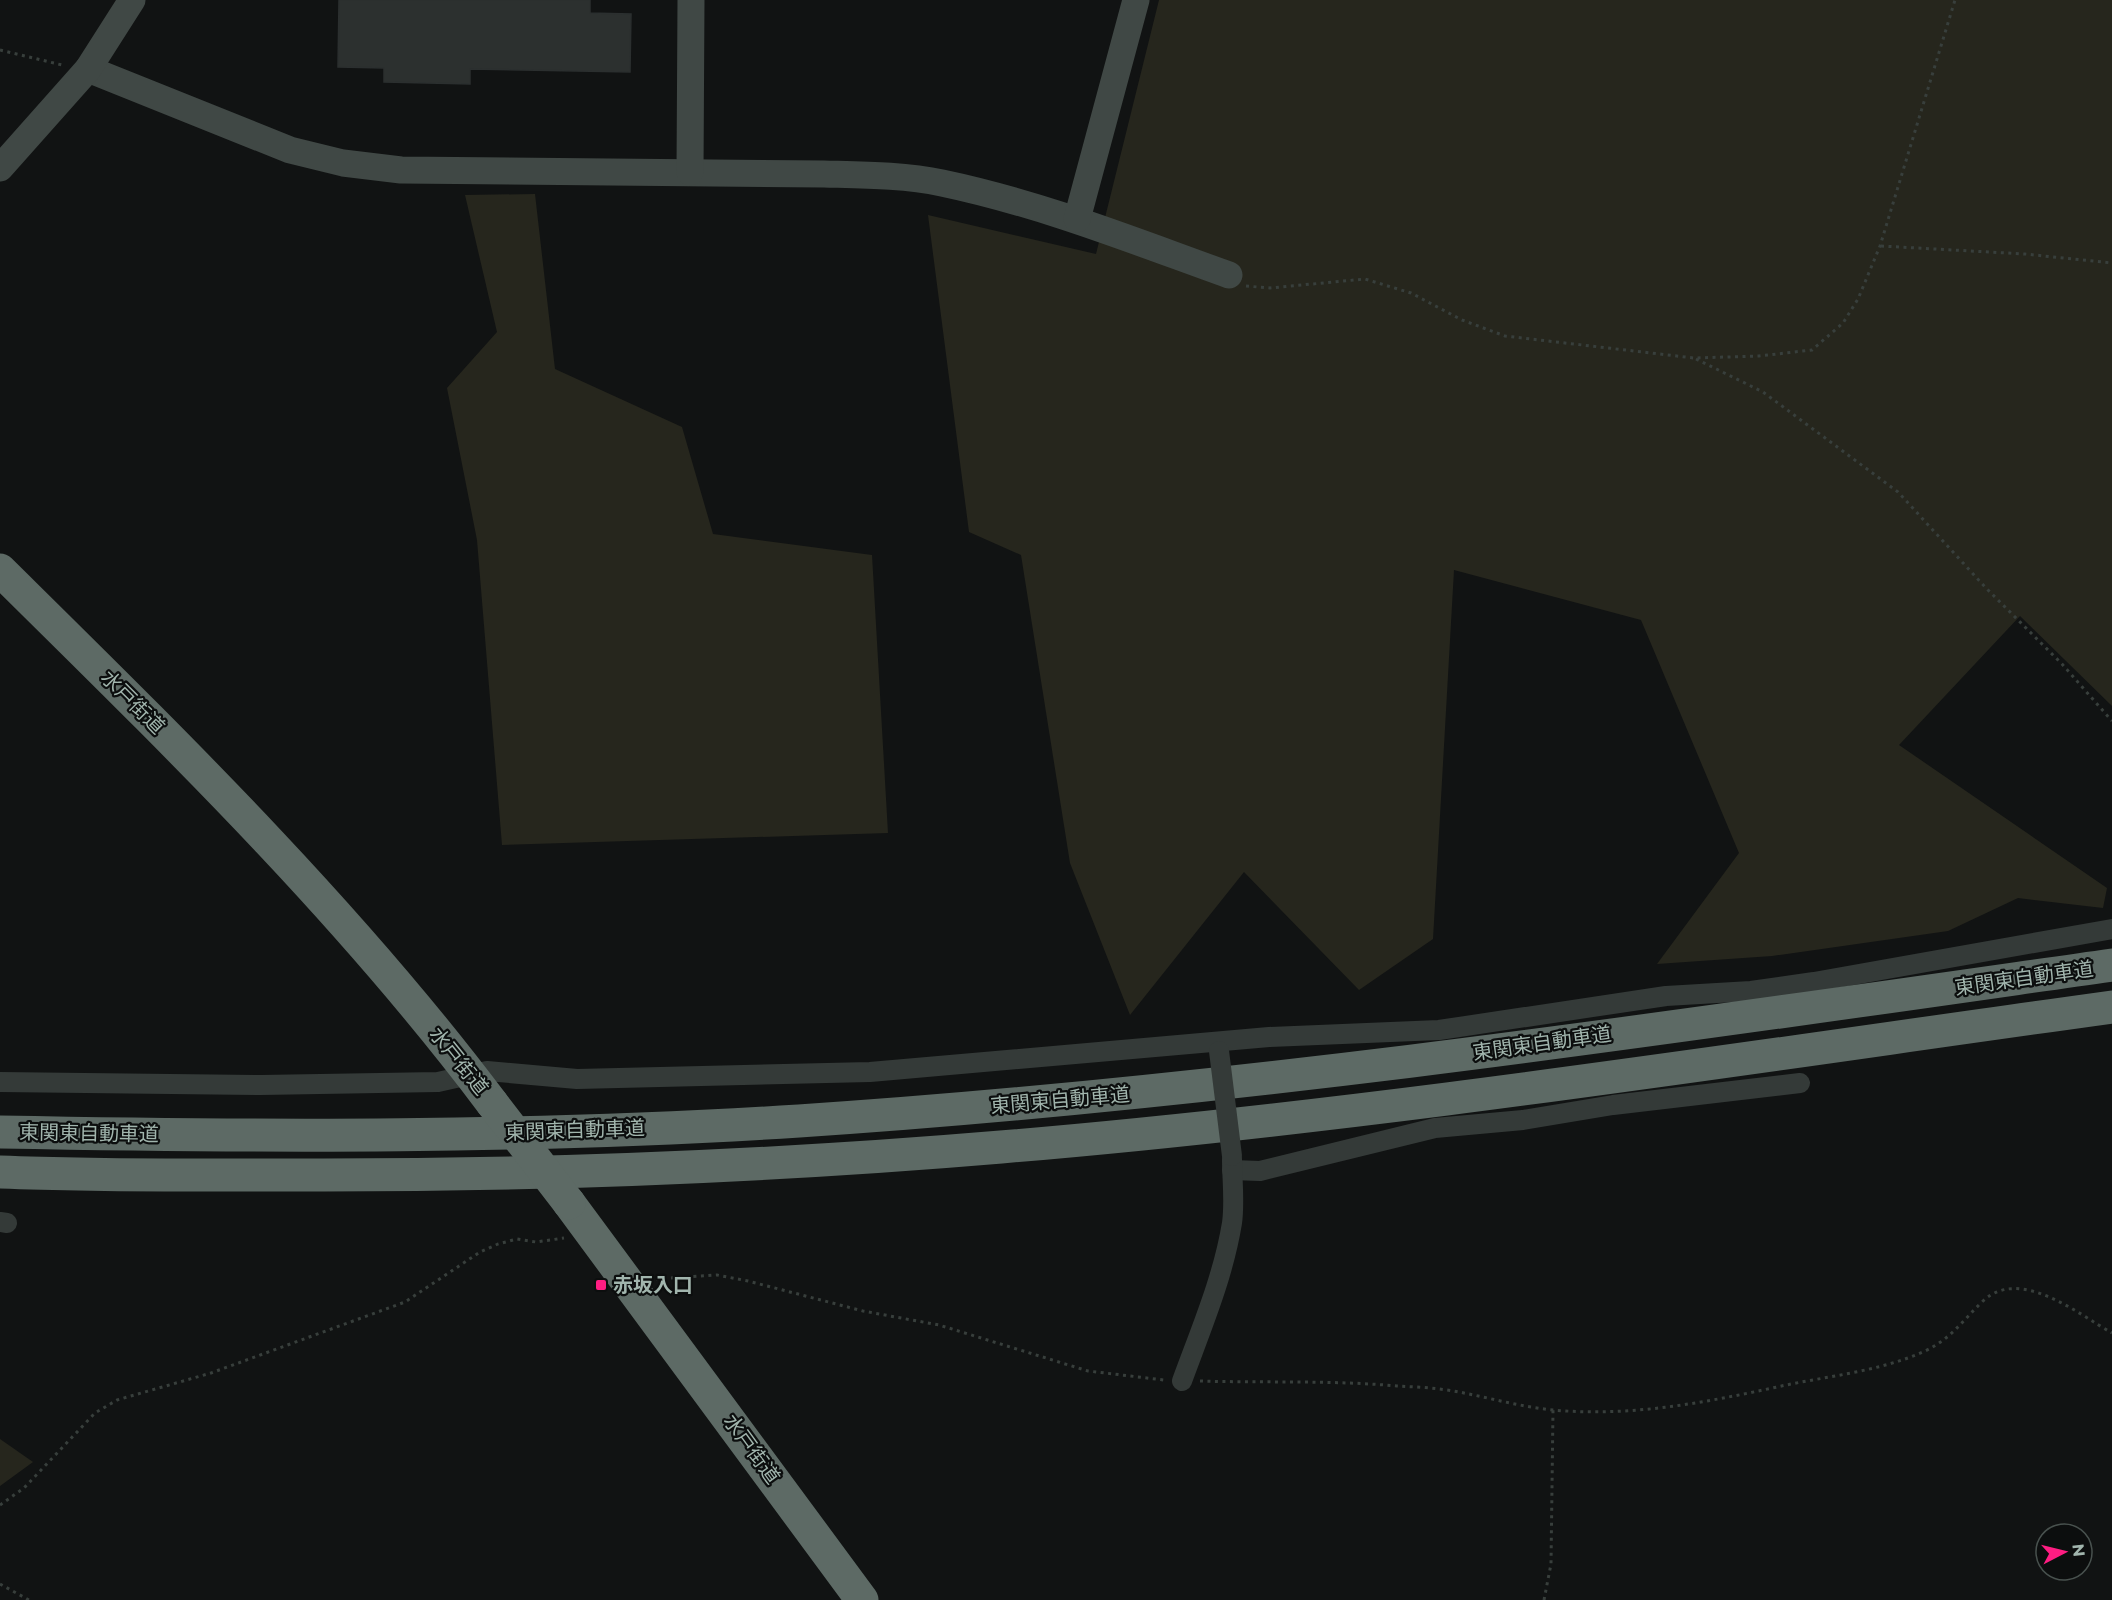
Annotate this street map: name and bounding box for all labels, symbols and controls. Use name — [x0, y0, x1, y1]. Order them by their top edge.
street label: 水戸街道 — [96, 665, 170, 739]
street label: 東関東自動車道 — [1953, 956, 2095, 1000]
street label: 東関東自動車道 — [1471, 1021, 1613, 1065]
street label: 水戸街道 — [425, 1022, 493, 1100]
street label: 東関東自動車道 — [989, 1082, 1131, 1118]
street label: 東関東自動車道 — [505, 1116, 645, 1144]
street label: 東関東自動車道 — [19, 1120, 159, 1146]
place label: 赤坂入口 — [613, 1273, 693, 1297]
marker: 赤坂入口 — [594, 1278, 608, 1292]
street label: 水戸街道 — [719, 1410, 785, 1488]
north arrow — [2034, 1522, 2094, 1582]
text: N — [2068, 1543, 2089, 1558]

